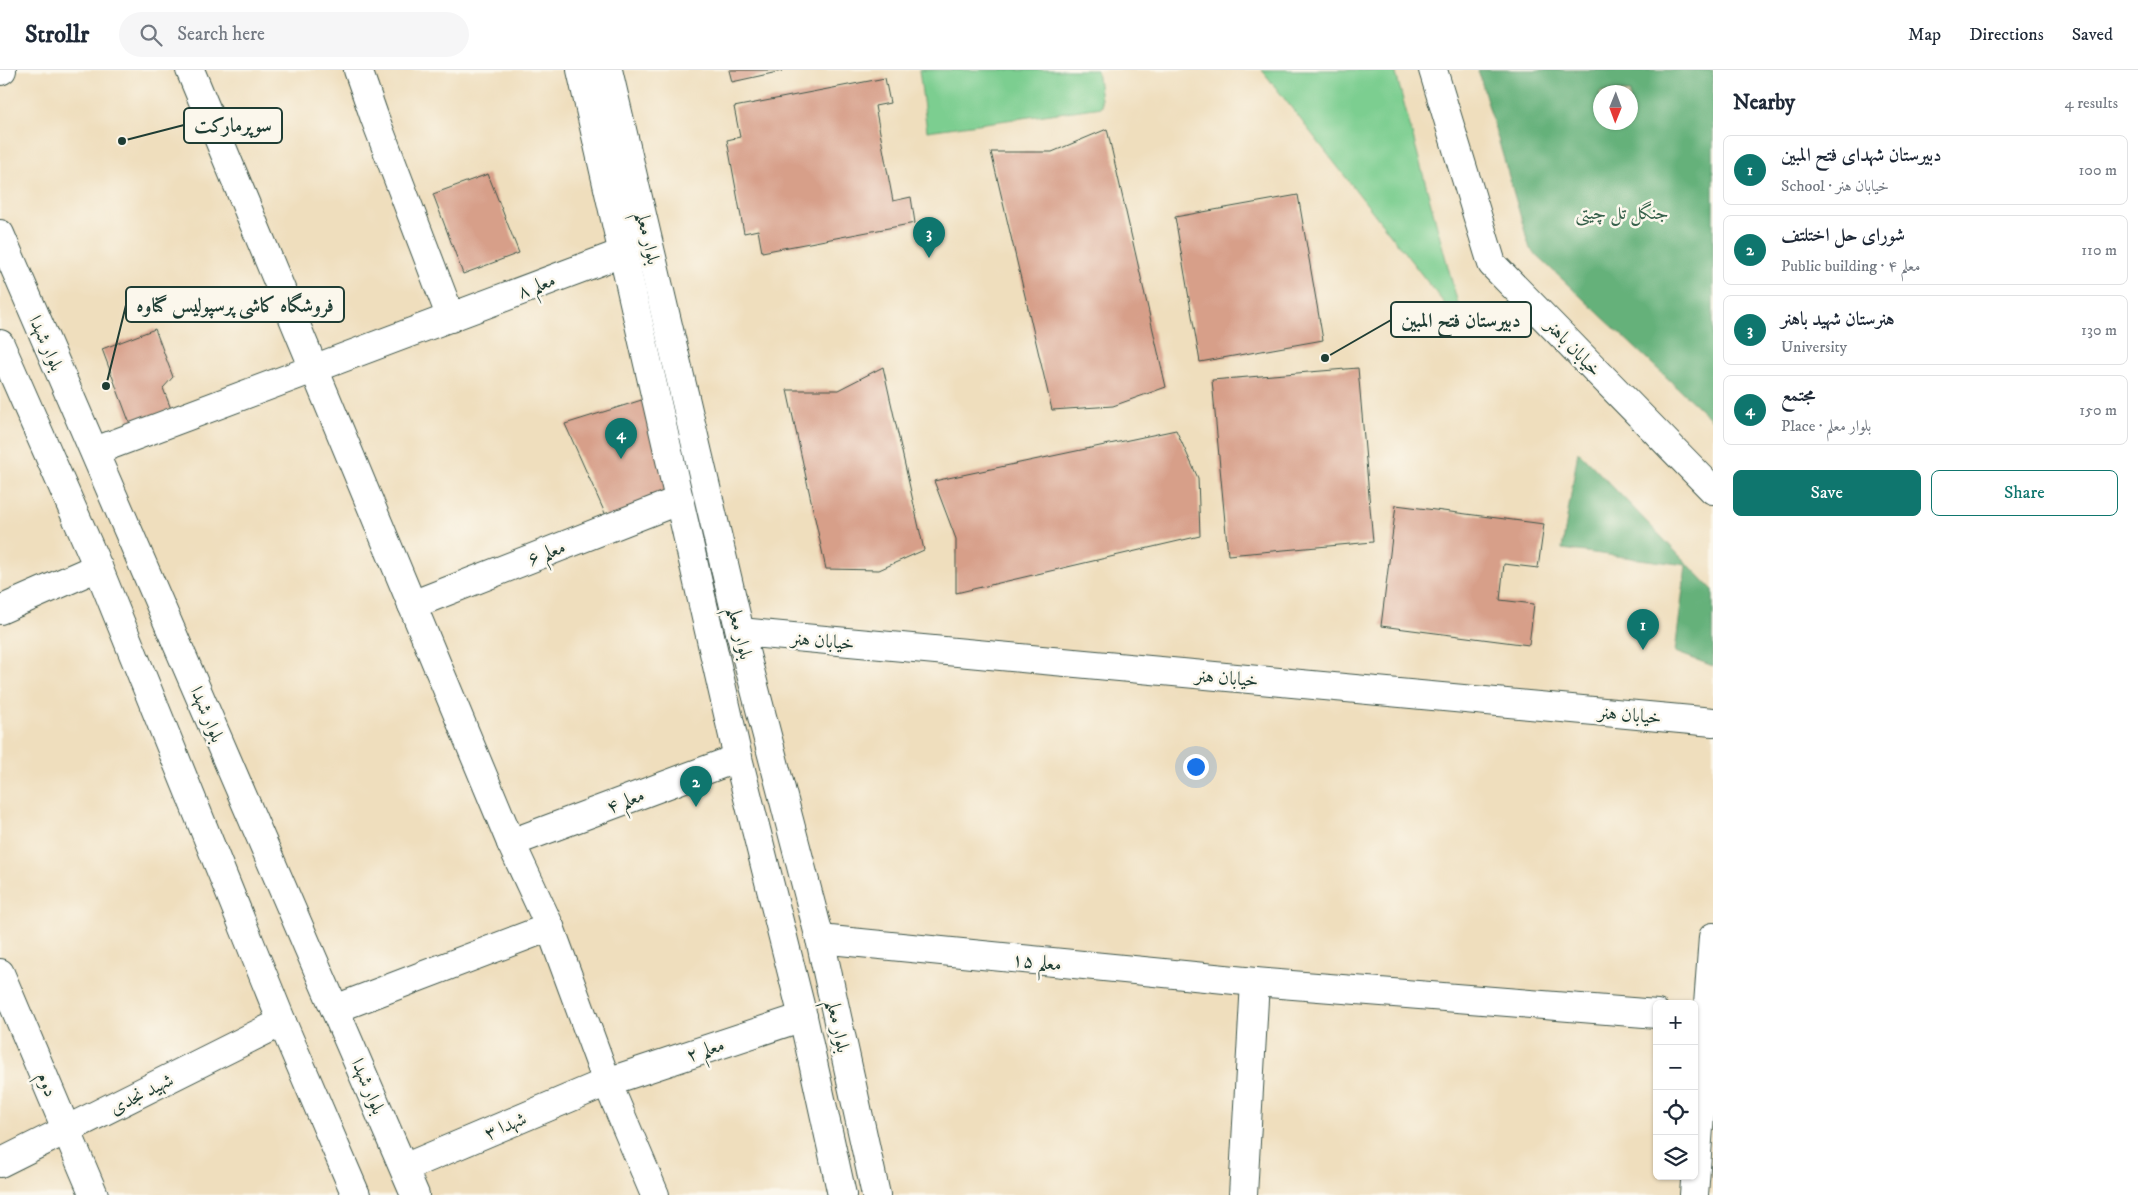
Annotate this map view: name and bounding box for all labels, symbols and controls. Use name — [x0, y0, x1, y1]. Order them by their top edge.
search box — [119, 12, 469, 57]
text: Strollr — [25, 20, 89, 50]
icon: search — [137, 21, 165, 49]
text: Search here — [177, 23, 265, 46]
text: Map — [1908, 24, 1941, 46]
text: Directions — [1969, 24, 2044, 46]
text: Saved — [2072, 24, 2113, 46]
north arrow — [1593, 85, 1638, 130]
text: Nearby — [1733, 90, 1795, 116]
text: 4 results — [2065, 93, 2118, 113]
callout: سوپرمارکت — [184, 108, 282, 143]
text: سوپرمارکت — [194, 114, 272, 139]
text: دبیرستان شهدای فتح المبین — [1781, 144, 1942, 167]
text: 1 — [1747, 160, 1753, 180]
text: 100 m — [2079, 160, 2117, 180]
text: School · خیابان هنر — [1781, 176, 1889, 196]
park label: جنگل تل چیتی — [1575, 200, 1669, 226]
street label: بلوار معلم — [623, 210, 665, 269]
pin: 3 — [913, 217, 945, 258]
text: شورای حل اختلتف — [1781, 224, 1905, 247]
text: 2 — [1746, 240, 1754, 260]
text: 110 m — [2081, 240, 2117, 260]
text: Public building · معلم ۴ — [1781, 256, 1920, 276]
street label: معلم ۸ — [514, 269, 561, 311]
callout: فروشگاه کاشی پرسپولیس گناوه — [126, 287, 344, 322]
text: فروشگاه کاشی پرسپولیس گناوه — [136, 292, 334, 320]
callout: دبیرستان فتح المبین — [1391, 302, 1531, 337]
text: هنرستان شهید باهنر — [1781, 308, 1895, 331]
text: دبیرستان فتح المبین — [1401, 309, 1521, 338]
street label: بلوار شهدا — [23, 312, 68, 375]
street label: خیابان باهنر — [1538, 313, 1606, 382]
text: 3 — [1747, 320, 1753, 340]
text: 130 m — [2081, 320, 2117, 340]
text: University — [1781, 337, 1847, 357]
text: مجتمع — [1781, 384, 1815, 407]
text: 4 — [1745, 400, 1755, 420]
text: 150 m — [2079, 400, 2117, 420]
text: Place · بلوار معلم — [1781, 416, 1871, 436]
pin: 4 — [605, 418, 637, 459]
button: Save — [1733, 470, 1921, 516]
button: Share — [1931, 470, 2118, 516]
street label: معلم ۶ — [524, 536, 571, 578]
street label: بلوار معلم — [715, 604, 757, 664]
pin: 1 — [1627, 609, 1659, 650]
street label: خیابان هنر — [788, 627, 855, 656]
street label: خیابان هنر — [1192, 664, 1259, 693]
street label: بلوار شهدا — [185, 683, 229, 746]
street label: خیابان هنر — [1595, 701, 1662, 730]
your location — [1183, 754, 1209, 780]
pin: 2 — [680, 766, 712, 807]
street label: معلم ۴ — [603, 784, 650, 826]
street label: معلم ۱۵ — [1010, 948, 1063, 983]
street label: بلوار معلم — [814, 998, 854, 1056]
map controls — [1653, 1000, 1698, 1180]
button: + — [1653, 1000, 1698, 1045]
street label: معلم ۲ — [683, 1034, 730, 1074]
button: − — [1653, 1045, 1698, 1090]
street label: بلوار شهدا — [346, 1055, 390, 1118]
street label: دوم — [28, 1069, 62, 1102]
street label: شهید نجدی — [106, 1069, 177, 1120]
button: locate — [1653, 1090, 1698, 1135]
street label: شهدا ۳ — [481, 1107, 530, 1145]
button: layers — [1653, 1135, 1698, 1180]

